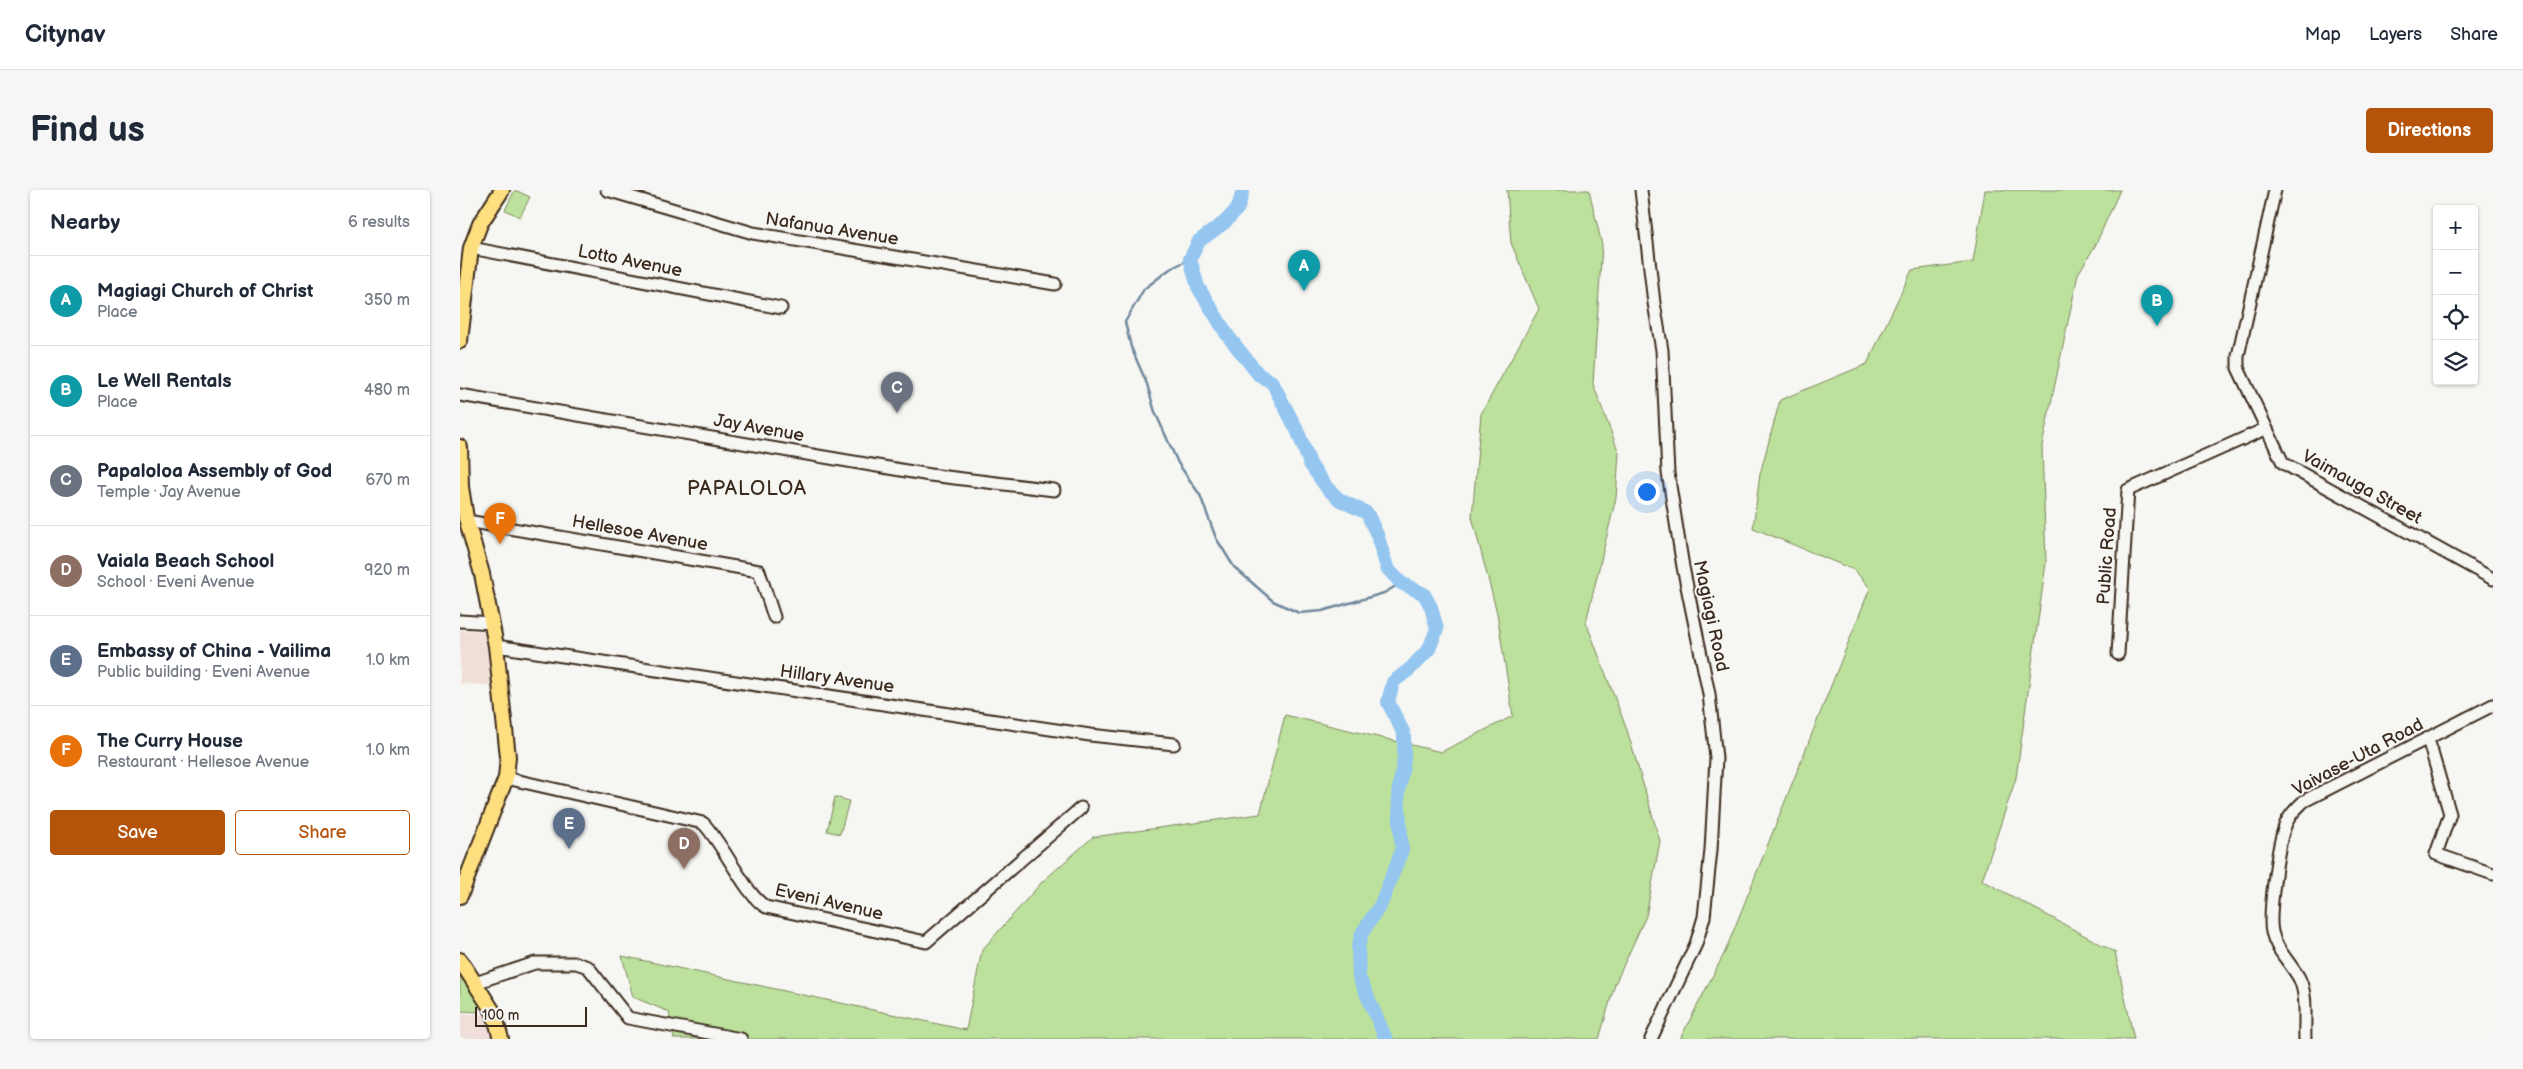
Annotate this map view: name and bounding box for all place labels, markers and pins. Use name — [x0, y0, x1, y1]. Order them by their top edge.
pin: A — [1288, 250, 1320, 291]
pin: B — [2141, 285, 2173, 326]
pin: C — [881, 372, 913, 413]
pin: F — [484, 503, 516, 544]
pin: E — [553, 808, 585, 849]
pin: D — [668, 828, 700, 869]

